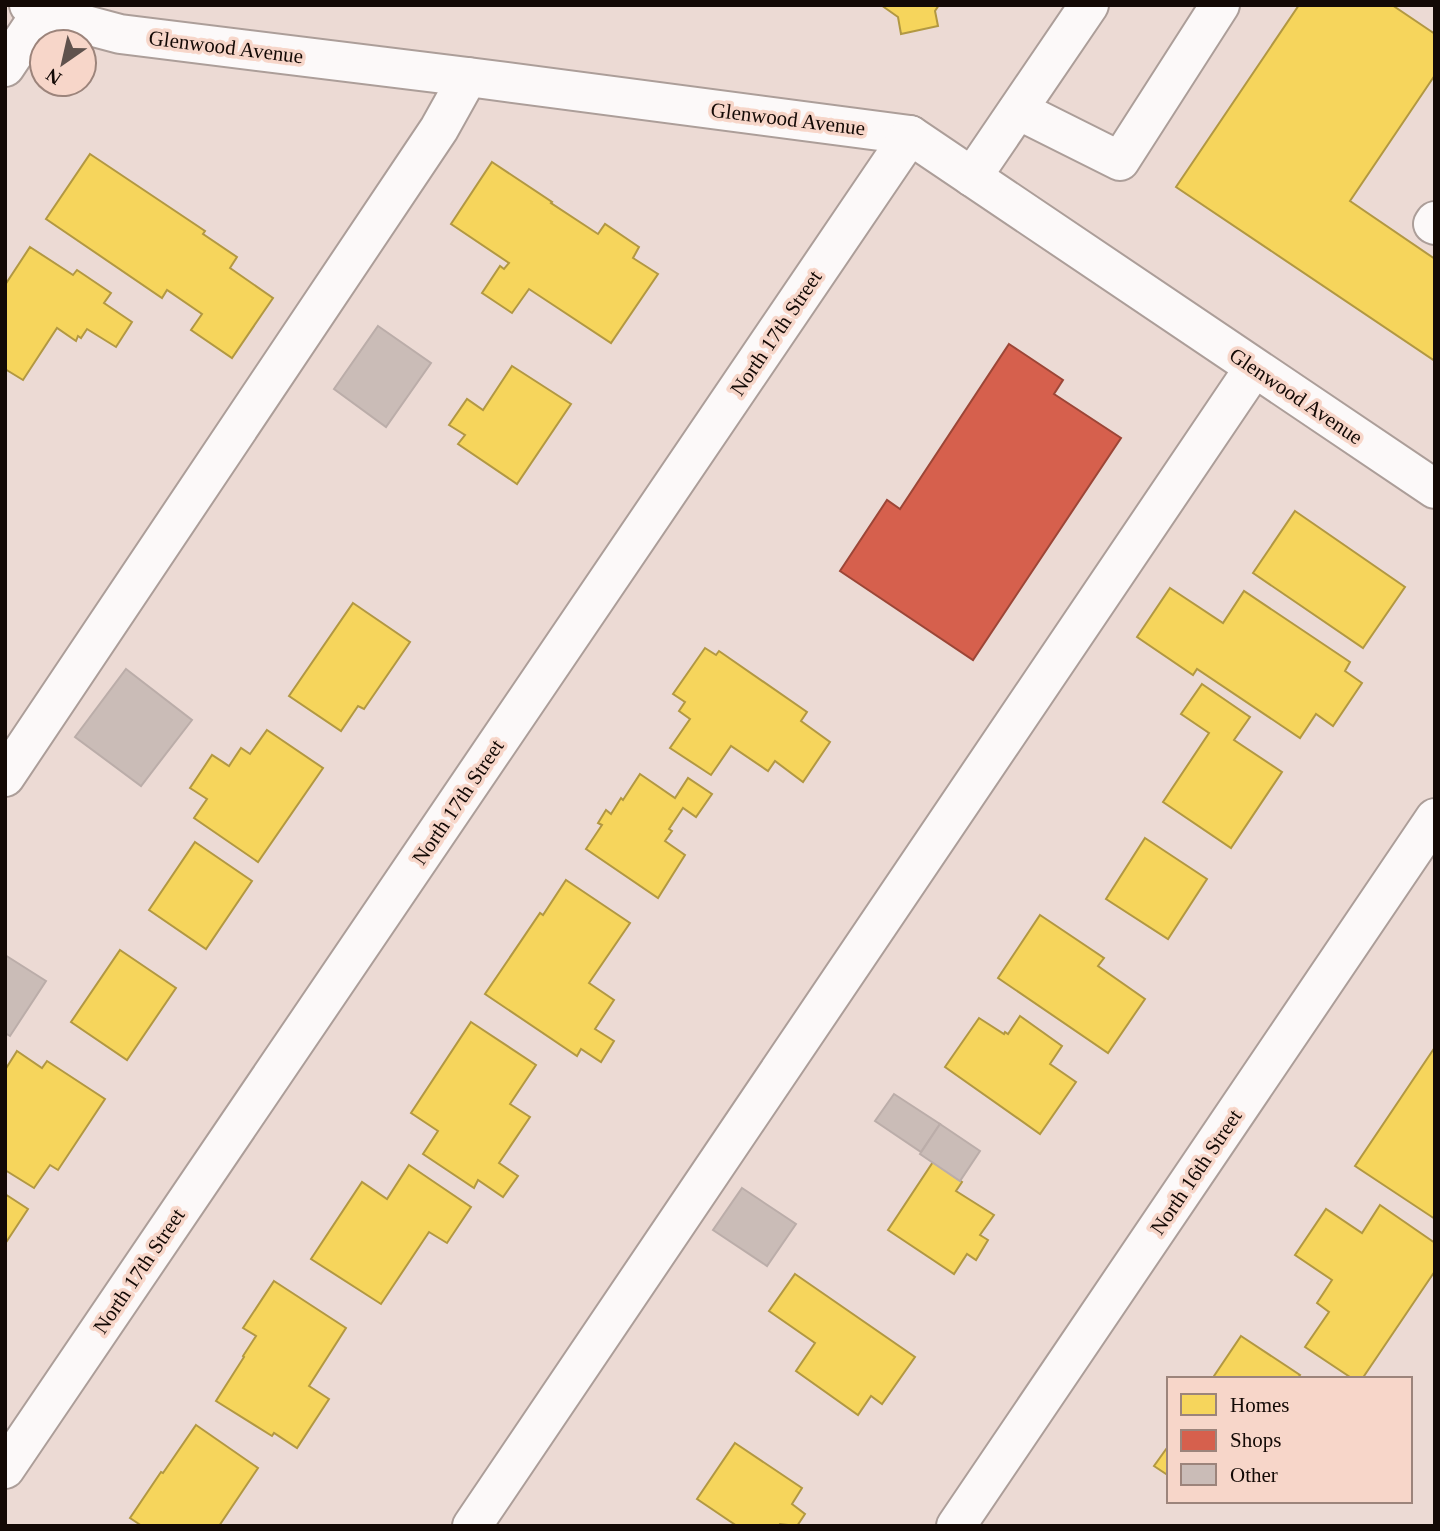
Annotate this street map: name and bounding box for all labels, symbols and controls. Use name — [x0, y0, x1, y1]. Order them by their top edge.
street label: Glenwood Avenue — [147, 26, 305, 68]
north arrow — [28, 28, 98, 98]
text: N — [42, 64, 65, 89]
street label: Glenwood Avenue — [709, 98, 867, 140]
street label: North 17th Street — [725, 266, 827, 400]
street label: Glenwood Avenue — [1225, 343, 1367, 449]
street label: North 17th Street — [407, 735, 509, 869]
street label: North 16th Street — [1145, 1105, 1247, 1239]
street label: North 17th Street — [88, 1204, 190, 1338]
legend — [1167, 1377, 1412, 1503]
text: Homes — [1230, 1393, 1290, 1417]
text: Shops — [1230, 1428, 1281, 1452]
text: Other — [1230, 1463, 1278, 1487]

